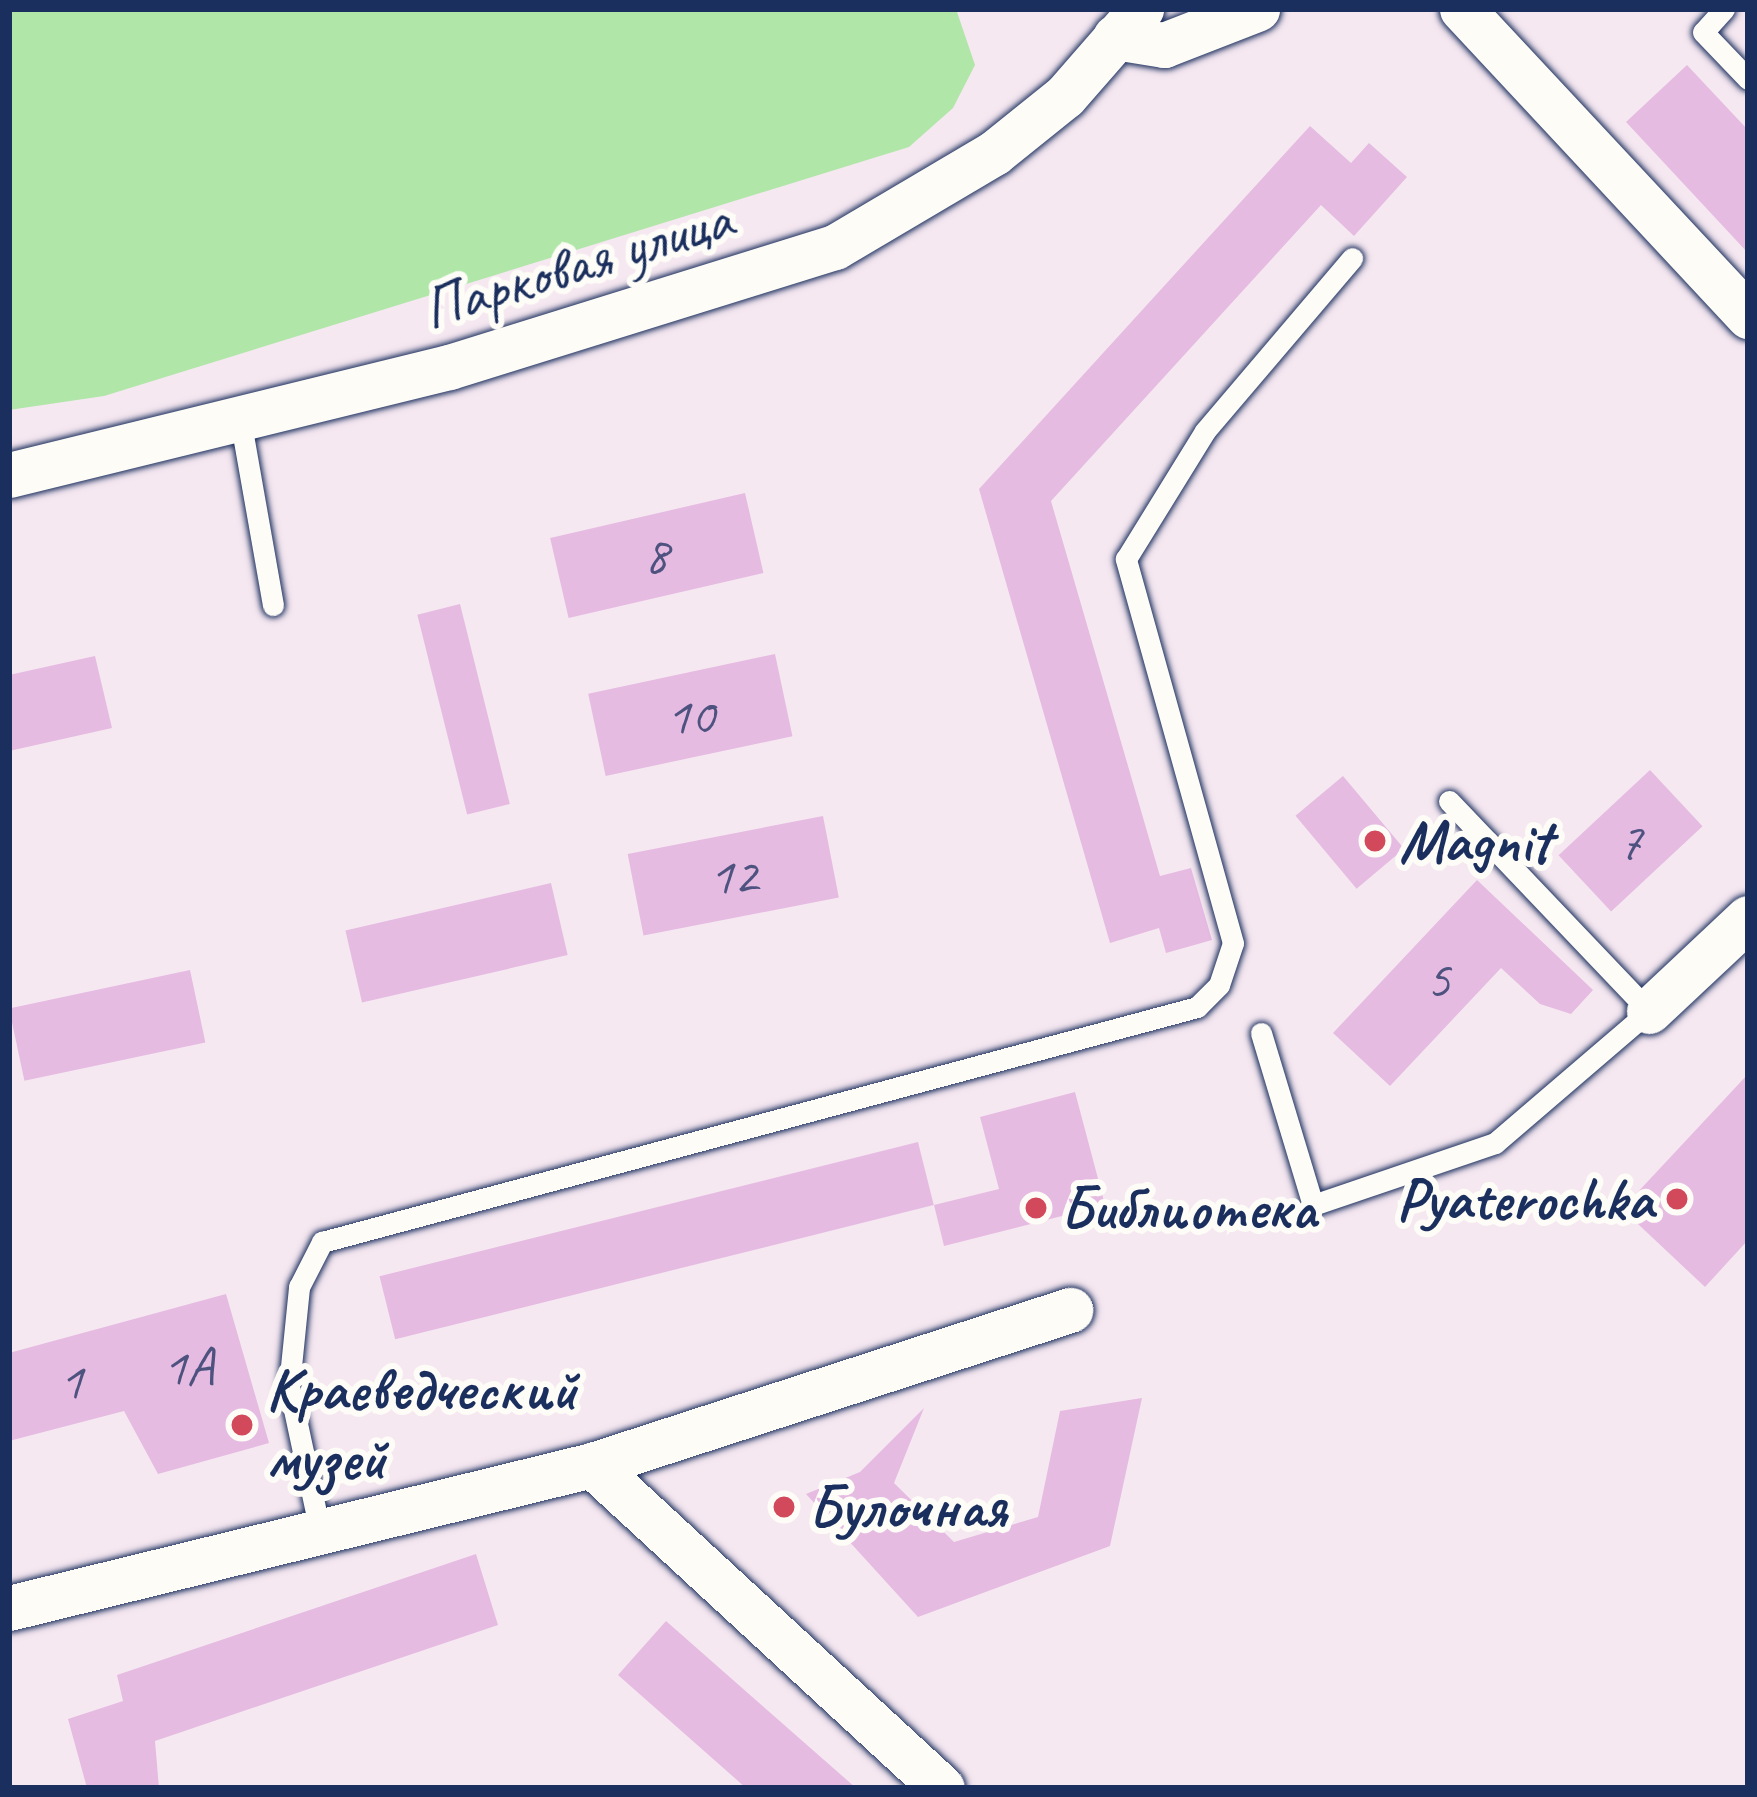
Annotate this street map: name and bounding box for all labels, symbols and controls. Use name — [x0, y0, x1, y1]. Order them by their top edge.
street label: Парковая улица — [412, 182, 742, 346]
house number: 8 — [644, 522, 668, 586]
house number: 10 — [666, 683, 714, 747]
place label: Magnit — [1399, 805, 1550, 877]
house number: 7 — [1618, 809, 1642, 873]
marker: Magnit — [1362, 828, 1388, 854]
house number: 12 — [709, 843, 757, 907]
house number: 5 — [1426, 947, 1450, 1011]
place label: Pyaterochka — [1396, 1163, 1653, 1235]
place label: Библиотека — [1060, 1172, 1316, 1244]
marker: Pyaterochka — [1664, 1186, 1690, 1212]
marker: Библиотека — [1023, 1195, 1049, 1221]
house number: 1А — [162, 1334, 214, 1398]
house number: 1 — [59, 1348, 83, 1412]
place label: Краеведческий музей — [266, 1354, 577, 1495]
marker: Краеведческий музей — [229, 1412, 255, 1438]
place label: Булочная — [808, 1471, 1006, 1543]
marker: Булочная — [771, 1494, 797, 1520]

